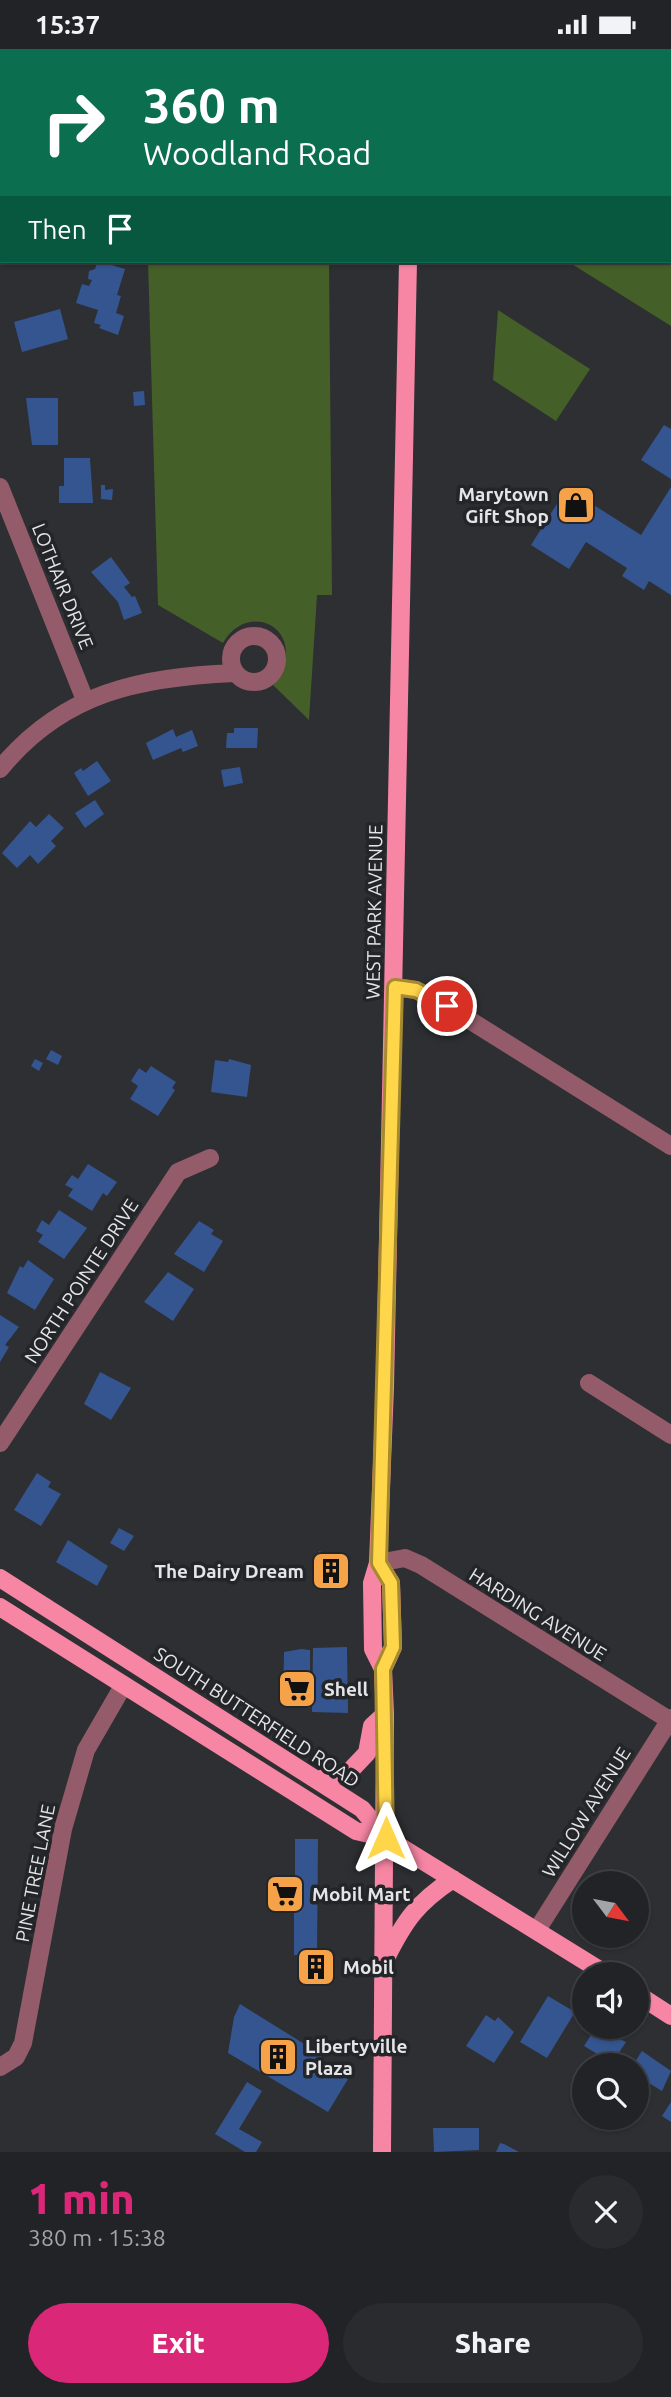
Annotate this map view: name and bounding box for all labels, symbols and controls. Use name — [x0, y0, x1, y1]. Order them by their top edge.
text: 15:37 — [35, 10, 100, 39]
icon: right — [28, 77, 119, 168]
text: 360 m — [143, 77, 280, 132]
text: Woodland Road — [143, 135, 371, 171]
icon: arrive — [101, 210, 139, 248]
text: Then — [28, 215, 87, 244]
place label: Marytown Gift Shop — [458, 483, 549, 527]
shop icon: Marytown Gift Shop — [555, 484, 597, 526]
street label: LOTHAIR DRIVE — [28, 520, 98, 652]
street label: WEST PARK AVENUE — [361, 824, 387, 1000]
pin — [417, 976, 477, 1036]
icon: arrive — [428, 987, 466, 1025]
street label: NORTH POINTE DRIVE — [20, 1195, 142, 1367]
building icon: The Dairy Dream — [310, 1550, 352, 1592]
place label: The Dairy Dream — [154, 1560, 304, 1582]
street label: HARDING AVENUE — [465, 1563, 611, 1665]
street label: SOUTH BUTTERFIELD ROAD — [150, 1642, 364, 1792]
supermarket icon: Shell — [276, 1668, 318, 1710]
place label: Shell — [324, 1678, 369, 1700]
street label: WILLOW AVENUE — [537, 1743, 635, 1881]
position arrow — [349, 1801, 423, 1875]
street label: PINE TREE LANE — [11, 1802, 59, 1944]
north arrow — [572, 1871, 649, 1948]
map controls — [572, 1871, 649, 2130]
supermarket icon: Mobil Mart — [264, 1873, 306, 1915]
place label: Mobil Mart — [312, 1883, 411, 1905]
building icon: Mobil — [295, 1946, 337, 1988]
place label: Mobil — [343, 1956, 394, 1978]
button: sound — [572, 1962, 649, 2039]
place label: Libertyville Plaza — [305, 2035, 408, 2079]
building icon: Libertyville Plaza — [257, 2036, 299, 2078]
button: search — [572, 2053, 649, 2130]
text: 1 min — [28, 2175, 135, 2222]
button: close — [569, 2175, 643, 2249]
text: 380 m · 15:38 — [28, 2225, 166, 2250]
button: Exit — [28, 2303, 329, 2383]
button: Share — [343, 2303, 643, 2383]

